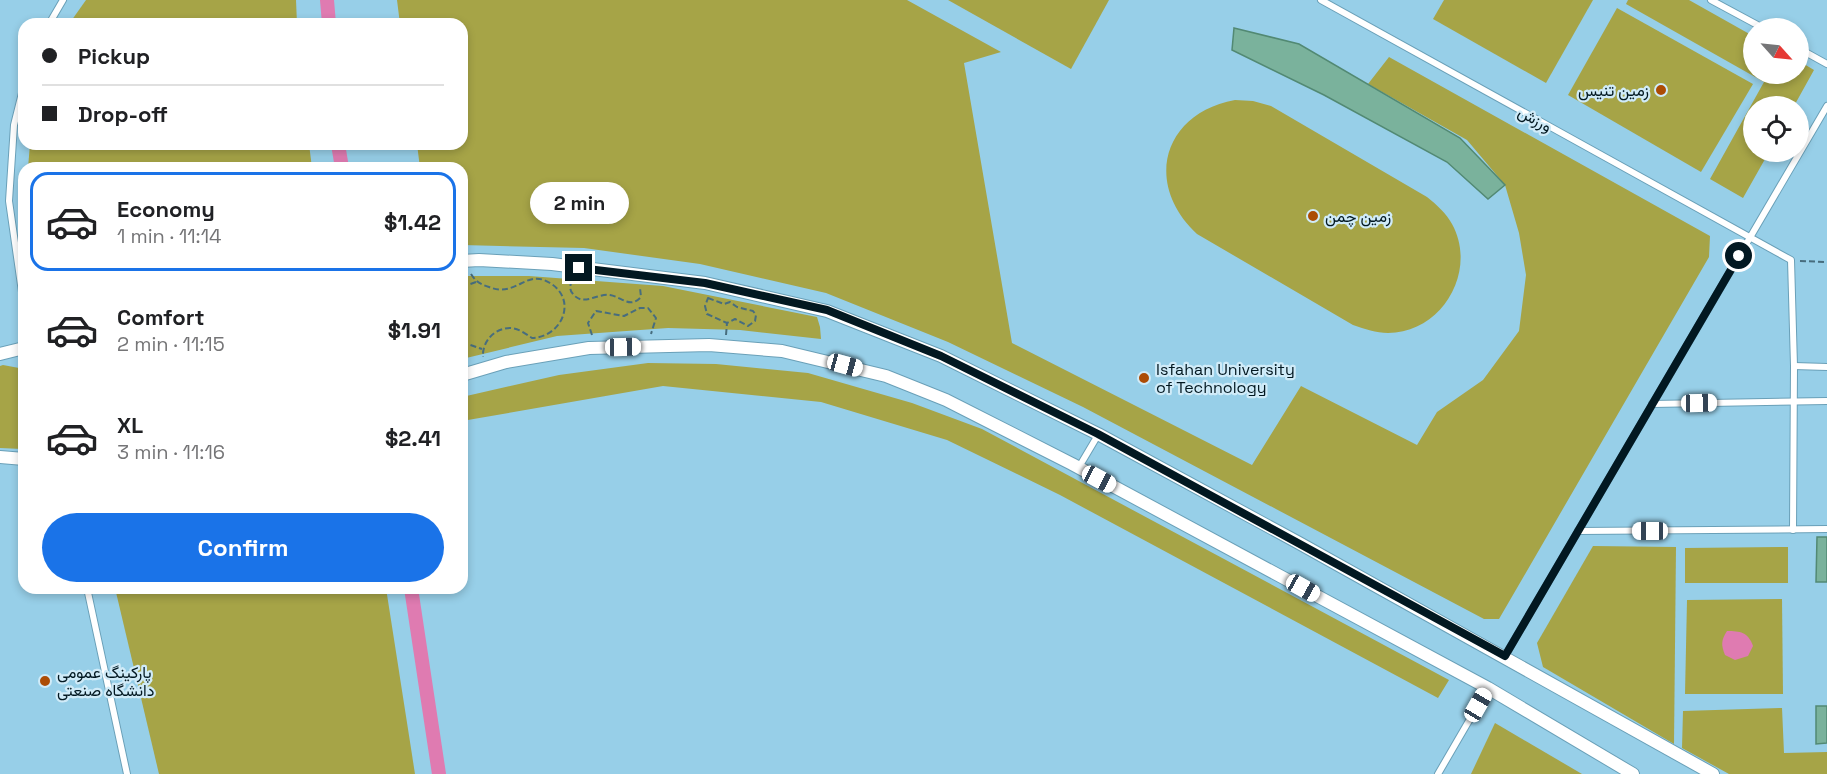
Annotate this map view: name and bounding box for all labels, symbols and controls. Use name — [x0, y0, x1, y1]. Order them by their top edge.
north arrow — [1743, 18, 1809, 84]
map controls — [1743, 18, 1809, 162]
text: Pickup — [78, 42, 150, 70]
place label: زمین تنیس — [1578, 80, 1649, 101]
marker: زمین تنیس — [1654, 83, 1668, 97]
button: locate — [1743, 96, 1809, 162]
text: Drop-off — [78, 100, 168, 128]
street label: ورزش — [1514, 101, 1556, 137]
callout: 2 min — [530, 181, 628, 223]
text: 2 min — [554, 190, 605, 216]
icon: car — [45, 195, 99, 249]
text: Economy — [117, 195, 215, 223]
place label: زمین چمن — [1325, 206, 1391, 228]
text: $1.42 — [384, 208, 441, 236]
marker: زمین چمن — [1306, 209, 1320, 223]
text: 1 min · 11:14 — [117, 223, 222, 249]
route start — [1725, 242, 1752, 269]
route end — [565, 254, 592, 281]
icon: car — [45, 303, 99, 357]
text: Comfort — [117, 303, 205, 331]
text: $1.91 — [388, 316, 441, 344]
text: 2 min · 11:15 — [117, 331, 225, 357]
car — [605, 338, 641, 356]
car — [825, 352, 865, 378]
place label: Isfahan University of Technology — [1156, 359, 1295, 398]
marker: Isfahan University of Technology — [1137, 371, 1151, 385]
car — [1681, 394, 1717, 412]
icon: car — [45, 411, 99, 465]
text: XL — [117, 411, 143, 439]
text: $2.41 — [385, 424, 441, 452]
text: 3 min · 11:16 — [117, 439, 225, 465]
car — [1079, 463, 1119, 495]
button: Confirm — [42, 513, 444, 582]
car — [1632, 522, 1668, 540]
car — [1283, 571, 1323, 605]
place label: پارکینگ عمومی دانشگاه صنعتی — [57, 662, 154, 701]
marker: پارکینگ عمومی دانشگاه صنعتی — [38, 674, 52, 688]
car — [1461, 685, 1495, 725]

